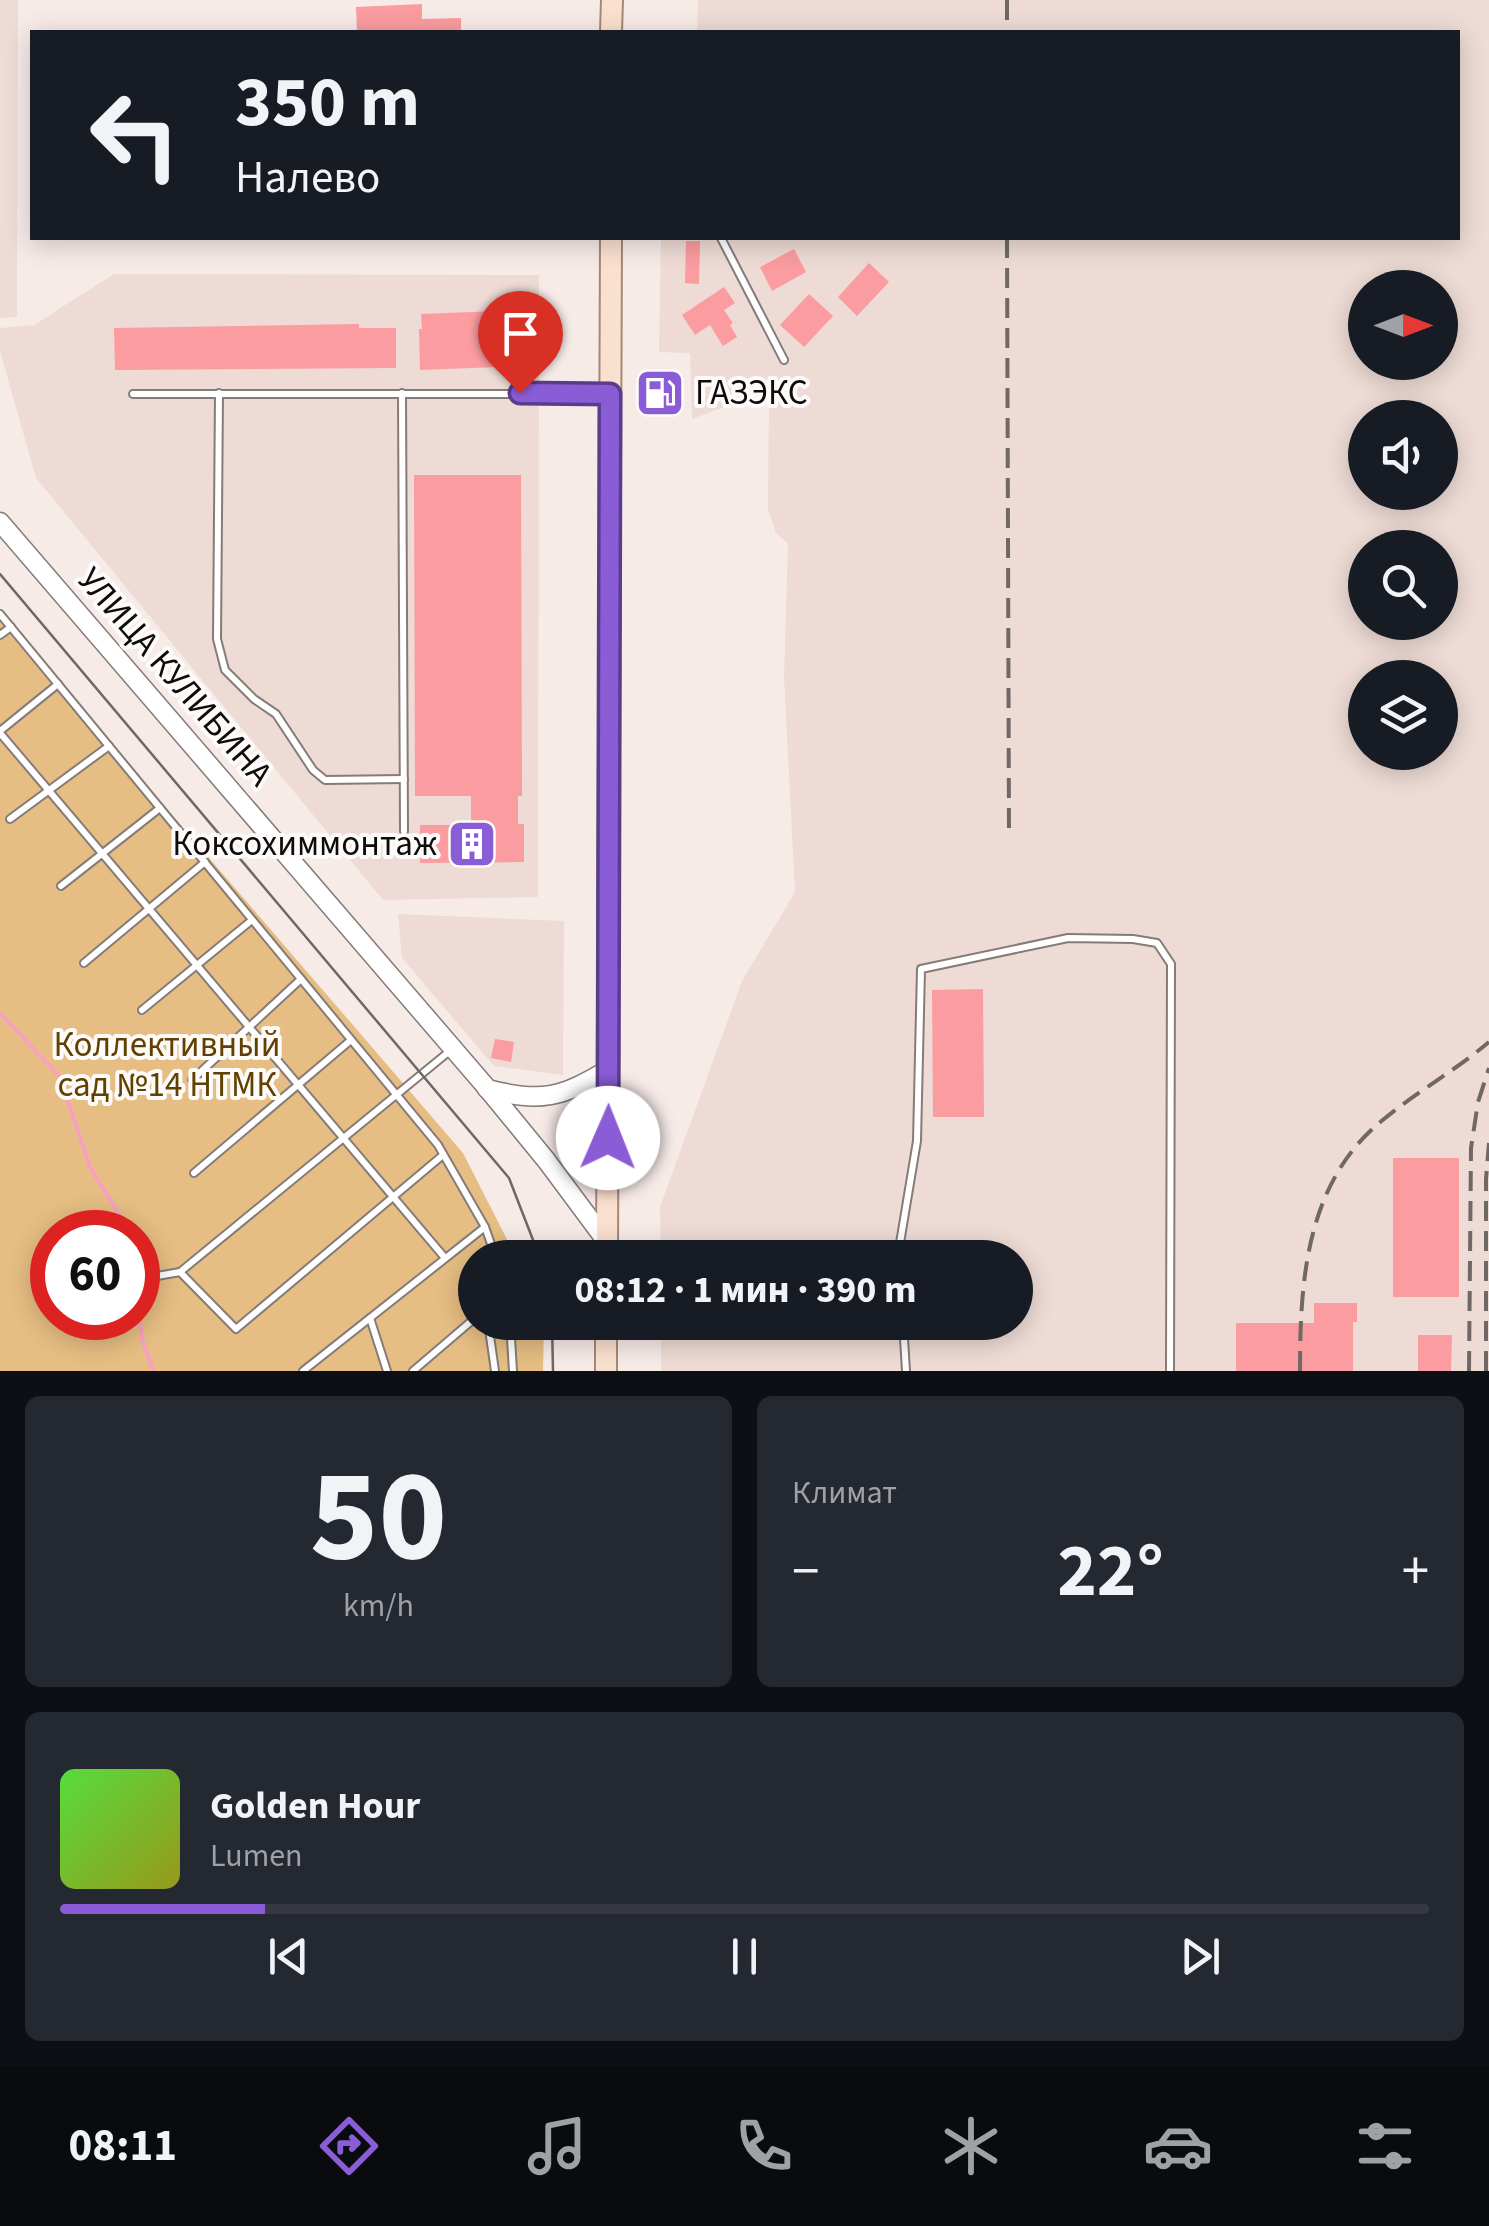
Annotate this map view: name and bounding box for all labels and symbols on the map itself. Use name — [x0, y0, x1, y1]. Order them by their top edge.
north arrow — [1348, 270, 1458, 380]
pin — [478, 291, 563, 394]
fuel station icon: ГАЗЭКС — [634, 367, 686, 419]
place label: ГАЗЭКС — [695, 368, 808, 418]
street label: УЛИЦА КУЛИБИНА — [66, 557, 284, 797]
building icon: Коксохиммонтаж — [446, 818, 498, 870]
place label: Коксохиммонтаж — [172, 819, 437, 869]
park label: Коллективный сад №14 НТМК — [54, 1020, 280, 1110]
position arrow — [556, 1086, 660, 1190]
speed limit sign: 60 — [30, 1210, 160, 1340]

